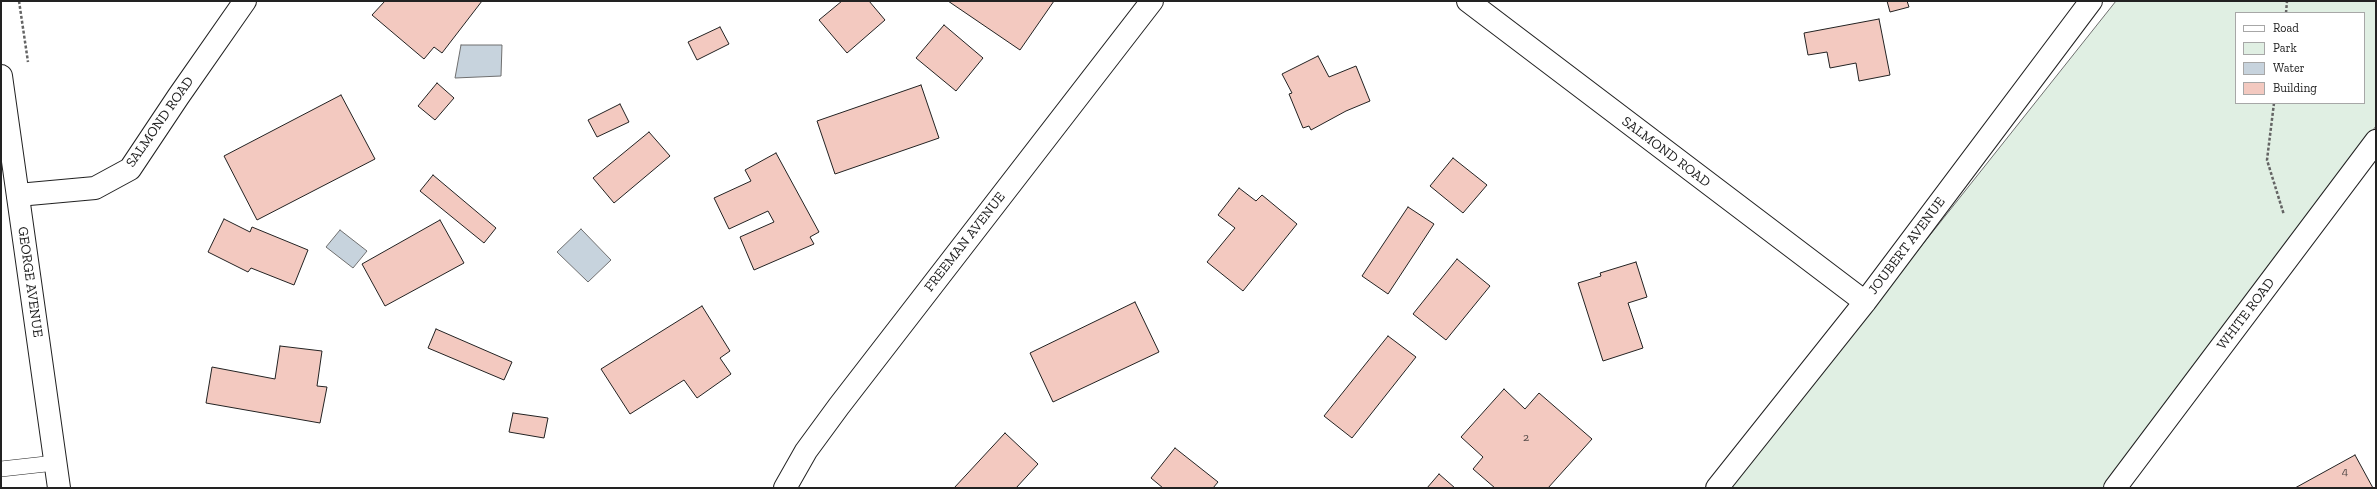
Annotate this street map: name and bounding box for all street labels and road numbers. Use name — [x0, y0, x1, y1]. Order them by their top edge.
street label: SALMOND ROAD — [123, 73, 197, 171]
street label: SALMOND ROAD — [1618, 113, 1714, 191]
street label: FREEMAN AVENUE — [921, 189, 1009, 295]
street label: JOUBERT AVENUE — [1865, 194, 1949, 298]
street label: GEORGE AVENUE — [14, 226, 46, 338]
street label: WHITE ROAD — [2214, 275, 2278, 353]

